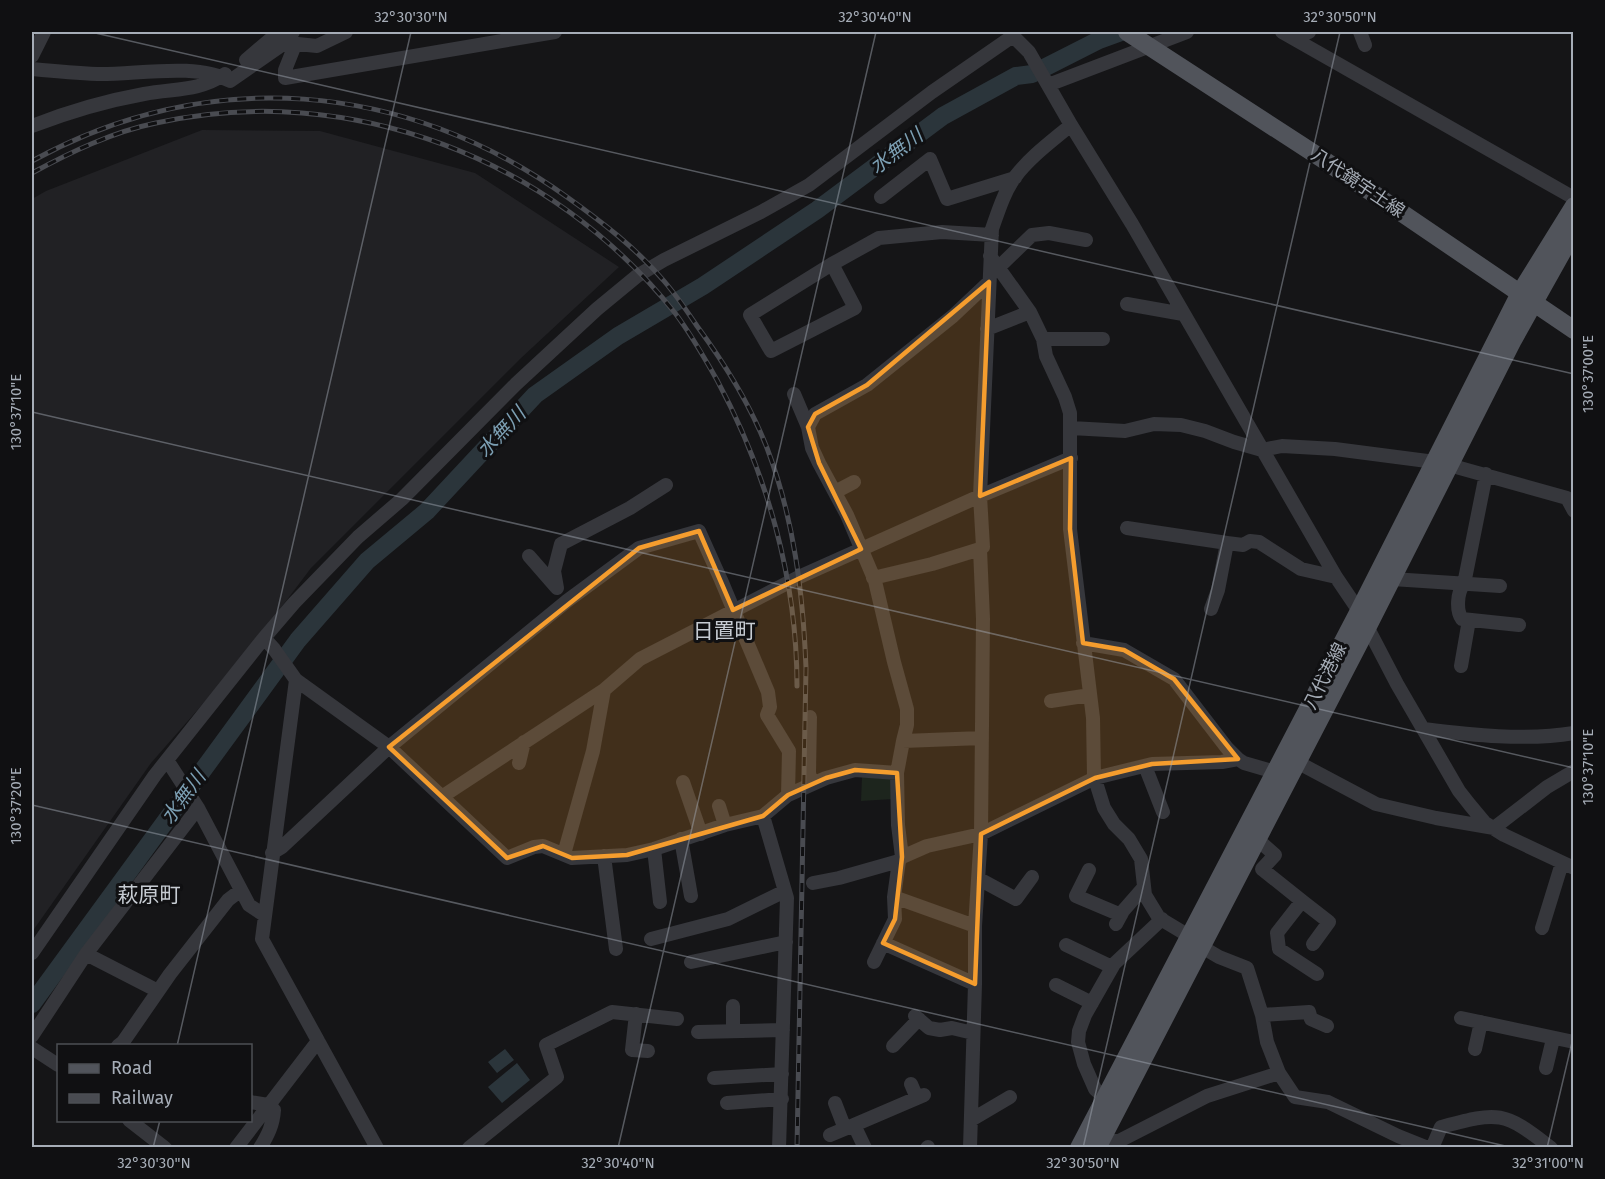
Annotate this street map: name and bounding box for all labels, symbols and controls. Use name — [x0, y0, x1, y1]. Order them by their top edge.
text: 32°30'30"N — [374, 8, 448, 26]
text: 32°30'40"N — [838, 8, 912, 26]
text: 32°30'50"N — [1303, 8, 1377, 26]
water label: 水無川 — [865, 122, 929, 179]
street label: 八代鏡宇土線 — [1307, 144, 1409, 222]
text: 130°37'00"E — [1579, 335, 1597, 413]
text: 130°37'10"E — [7, 374, 25, 450]
water label: 水無川 — [472, 400, 532, 462]
district label: 日置町 — [693, 618, 756, 644]
street label: 八代港線 — [1299, 639, 1351, 713]
text: 130°37'10"E — [1579, 729, 1597, 805]
water label: 水無川 — [156, 764, 212, 828]
text: 130°37'20"E — [7, 767, 25, 845]
district label: 萩原町 — [118, 882, 181, 908]
legend — [57, 1044, 252, 1122]
text: Road — [111, 1057, 153, 1079]
text: Railway — [111, 1087, 173, 1109]
text: 32°30'30"N — [117, 1154, 191, 1172]
text: 32°30'40"N — [581, 1154, 655, 1172]
text: 32°30'50"N — [1046, 1154, 1120, 1172]
text: 32°31'00"N — [1512, 1154, 1584, 1172]

